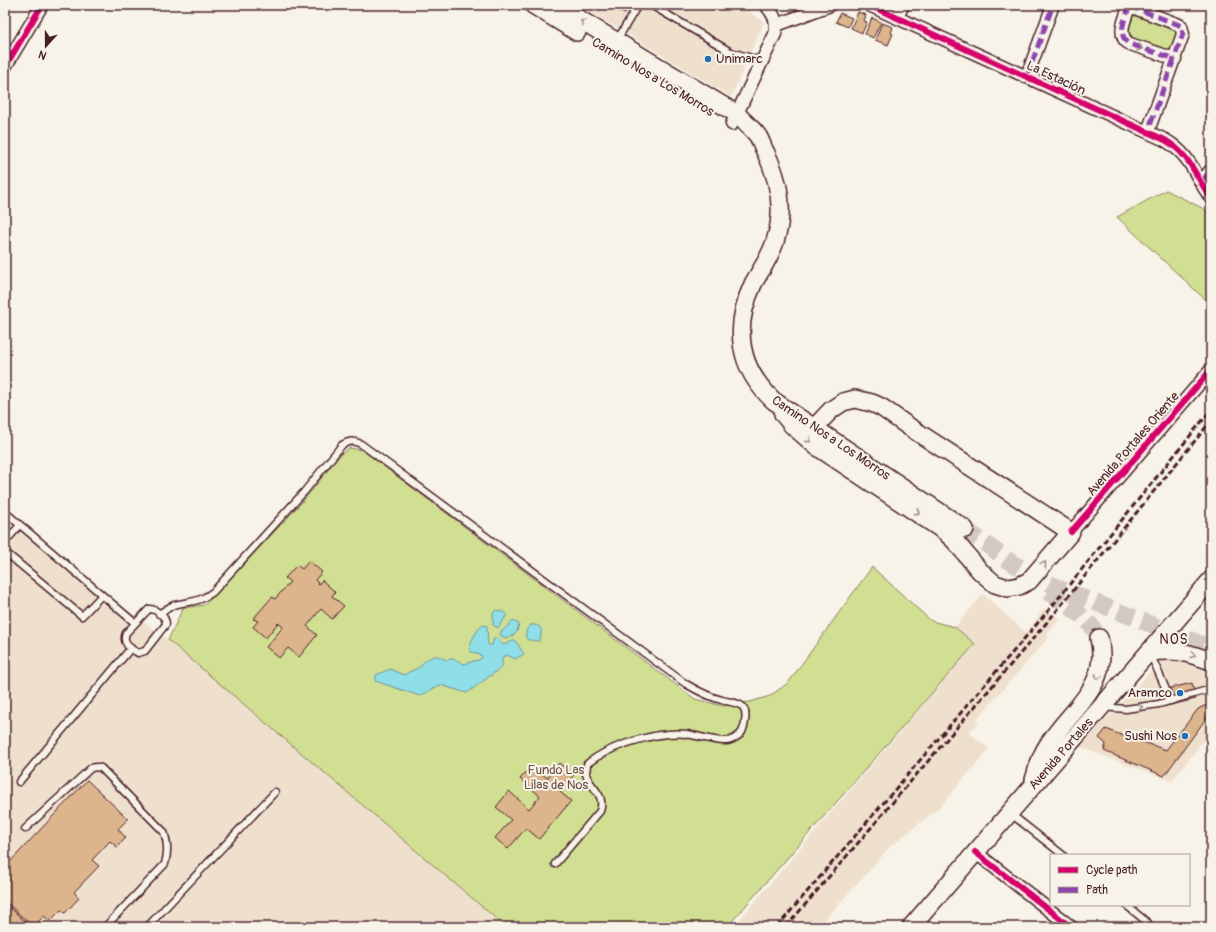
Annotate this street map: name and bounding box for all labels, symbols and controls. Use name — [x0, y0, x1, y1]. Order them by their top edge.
one-way arrow — [580, 19, 587, 26]
north arrow — [26, 26, 66, 66]
street label: Camino Nos a Los Morros — [589, 34, 717, 120]
one-way arrow — [1136, 43, 1143, 51]
text: N — [36, 47, 48, 62]
place label: Unimarc — [716, 51, 763, 67]
marker: Unimarc — [703, 54, 713, 64]
street label: La Estación — [1024, 57, 1088, 99]
street label: Avenida Portales Oriente — [1083, 388, 1183, 499]
street label: Camino Nos a Los Morros — [769, 392, 893, 484]
one-way arrow — [804, 435, 812, 442]
one-way arrow — [913, 508, 920, 515]
one-way arrow — [1039, 561, 1046, 568]
district label: NOS — [1159, 631, 1189, 648]
one-way arrow — [1189, 650, 1196, 659]
one-way arrow — [1094, 673, 1102, 680]
place label: Aramco — [1128, 685, 1172, 701]
marker: Aramco — [1175, 688, 1185, 698]
one-way arrow — [1137, 703, 1144, 712]
street label: Avenida Portales — [1025, 715, 1097, 793]
place label: Sushi Nos — [1124, 728, 1177, 744]
marker: Sushi Nos — [1180, 731, 1190, 741]
park label: Fundo Las Lilas de Nos — [524, 762, 589, 793]
legend — [1050, 854, 1190, 906]
text: Cycle path — [1086, 863, 1138, 878]
text: Path — [1086, 883, 1108, 898]

